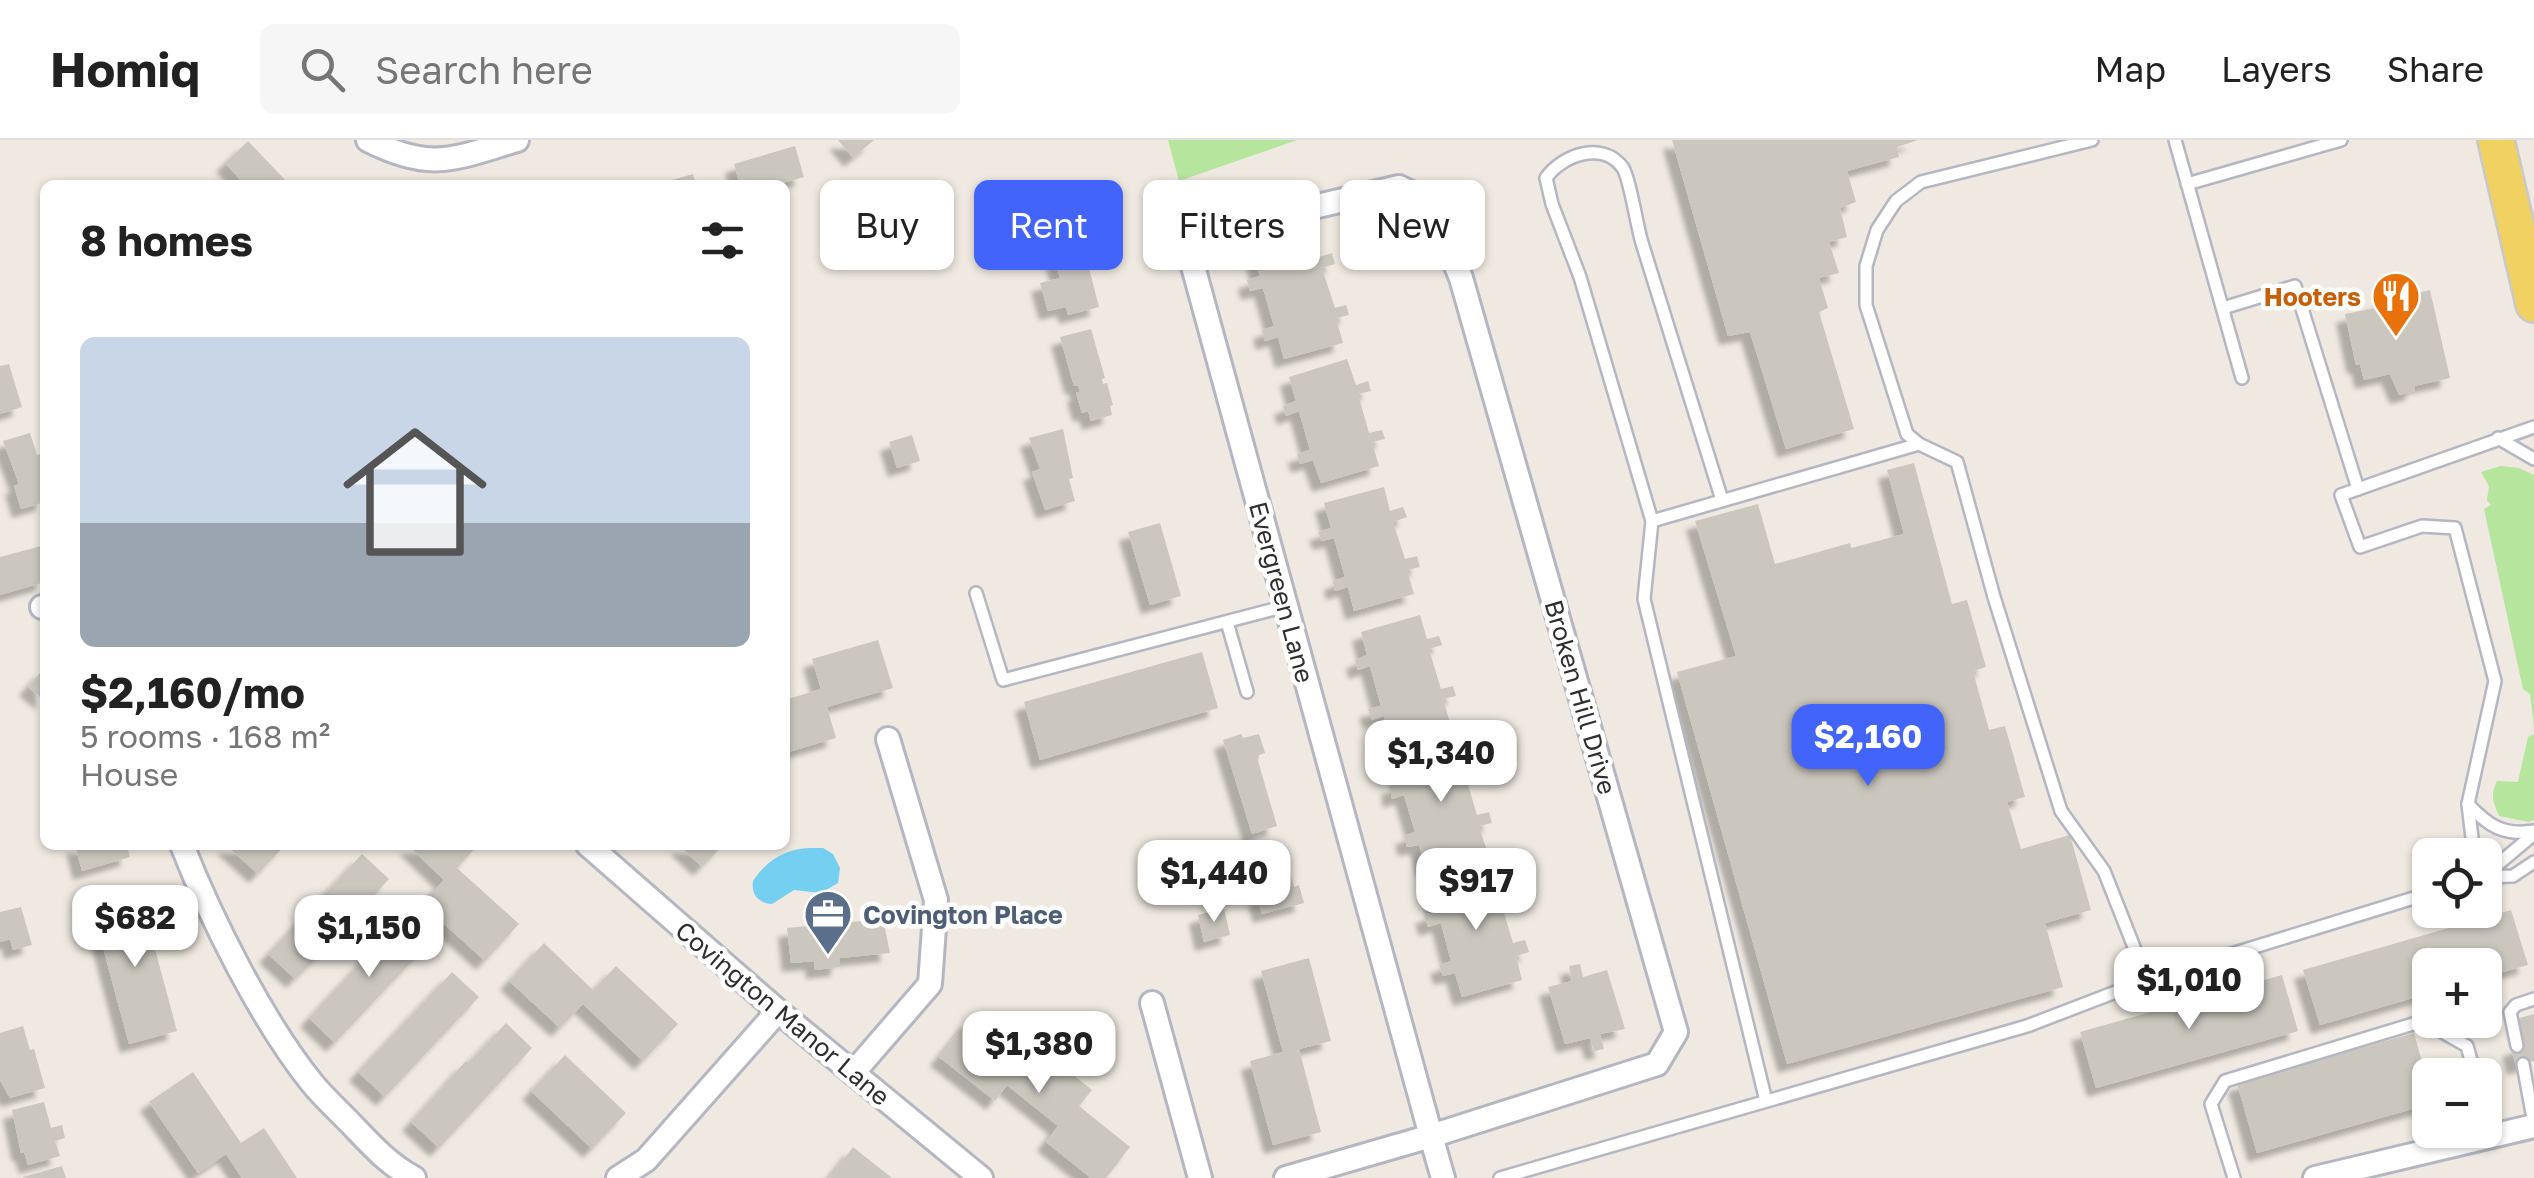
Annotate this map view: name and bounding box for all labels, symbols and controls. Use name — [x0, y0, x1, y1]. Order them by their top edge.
search box — [260, 24, 960, 114]
text: Homiq — [50, 40, 200, 98]
icon: search — [295, 42, 350, 97]
text: Search here — [375, 47, 593, 92]
text: Map — [2095, 48, 2166, 90]
text: Layers — [2221, 48, 2332, 90]
text: Share — [2387, 48, 2484, 90]
chip: Buy — [820, 180, 954, 270]
chip: Rent — [974, 180, 1123, 270]
chip: Filters — [1143, 180, 1320, 270]
chip: New — [1340, 180, 1485, 270]
icon: filters — [695, 213, 750, 268]
text: 8 homes — [80, 215, 253, 265]
restaurant icon: Hooters — [2370, 270, 2422, 338]
place label: Hooters — [2264, 281, 2361, 312]
icon: home — [325, 402, 505, 582]
street label: Evergreen Lane — [1243, 498, 1321, 686]
street label: Broken Hill Drive — [1538, 596, 1624, 798]
text: $2,160/mo — [80, 667, 305, 717]
pin: $2,160 — [1787, 704, 1949, 789]
text: 5 rooms · 168 m² — [80, 717, 330, 755]
text: $2,160 — [1814, 717, 1922, 755]
pin: $1,340 — [1360, 720, 1522, 805]
text: $1,340 — [1387, 733, 1495, 771]
text: House — [80, 755, 178, 793]
map controls — [2412, 838, 2502, 1148]
button: locate — [2412, 838, 2502, 928]
pin: $1,440 — [1133, 840, 1295, 925]
pin: $917 — [1417, 848, 1535, 933]
text: $1,440 — [1160, 853, 1268, 891]
text: $917 — [1438, 861, 1514, 899]
pin: $682 — [76, 885, 194, 970]
office icon: Covington Place — [802, 888, 854, 956]
pin: $1,150 — [288, 895, 450, 980]
text: $682 — [94, 898, 176, 936]
place label: Covington Place — [863, 899, 1063, 930]
text: $1,150 — [317, 908, 421, 946]
street label: Covington Manor Lane — [670, 914, 896, 1112]
pin: $1,010 — [2108, 947, 2270, 1032]
button: + — [2412, 948, 2502, 1038]
text: $1,010 — [2136, 960, 2242, 998]
pin: $1,380 — [958, 1011, 1120, 1096]
text: $1,380 — [985, 1024, 1093, 1062]
button: − — [2412, 1058, 2502, 1148]

